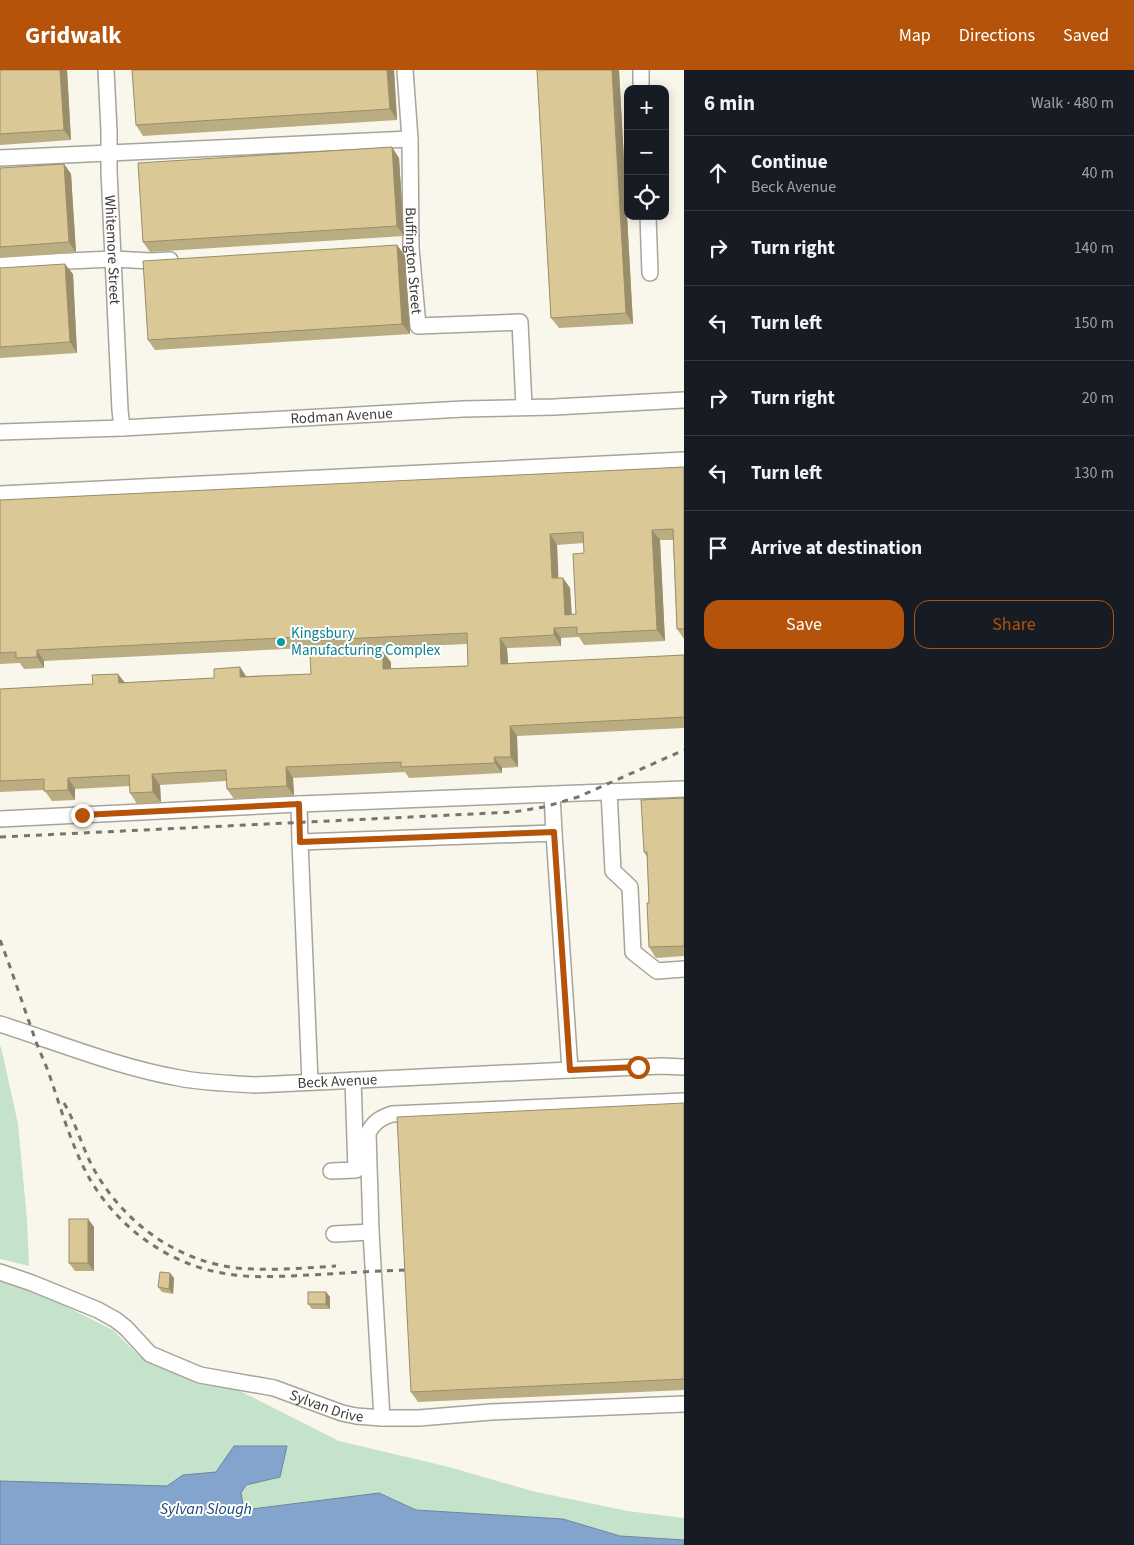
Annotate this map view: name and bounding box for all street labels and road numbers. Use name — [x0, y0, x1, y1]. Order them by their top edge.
street label: Whitemore Street — [100, 195, 126, 305]
street label: Buffington Street — [400, 207, 427, 315]
street label: Rodman Avenue — [290, 402, 393, 429]
street label: Beck Avenue — [297, 1069, 378, 1093]
street label: Sylvan Drive — [287, 1384, 364, 1427]

